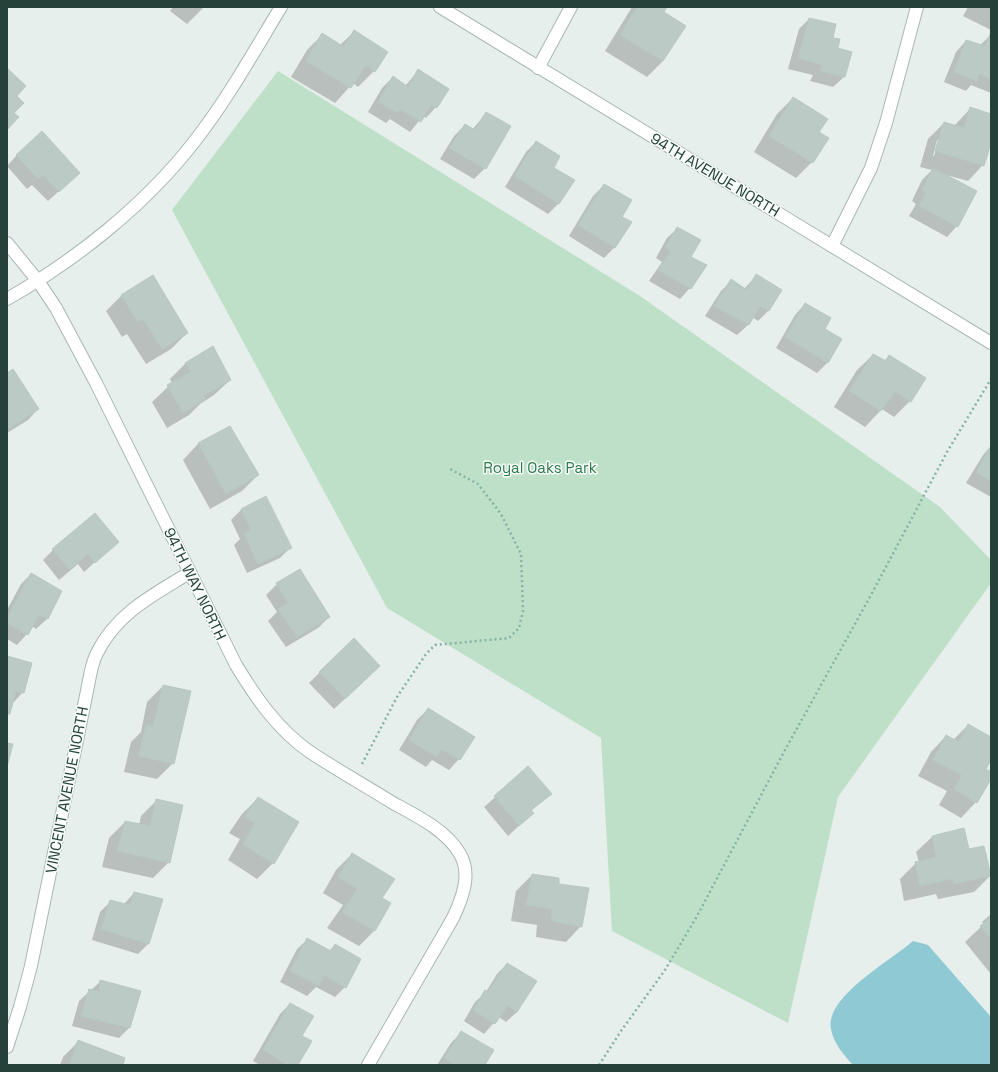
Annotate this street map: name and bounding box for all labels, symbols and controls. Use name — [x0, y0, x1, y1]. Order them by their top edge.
street label: 94TH AVENUE NORTH — [647, 128, 783, 221]
park label: Royal Oaks Park — [483, 458, 597, 477]
street label: 94TH WAY NORTH — [160, 524, 231, 643]
street label: VINCENT AVENUE NORTH — [41, 705, 92, 875]

